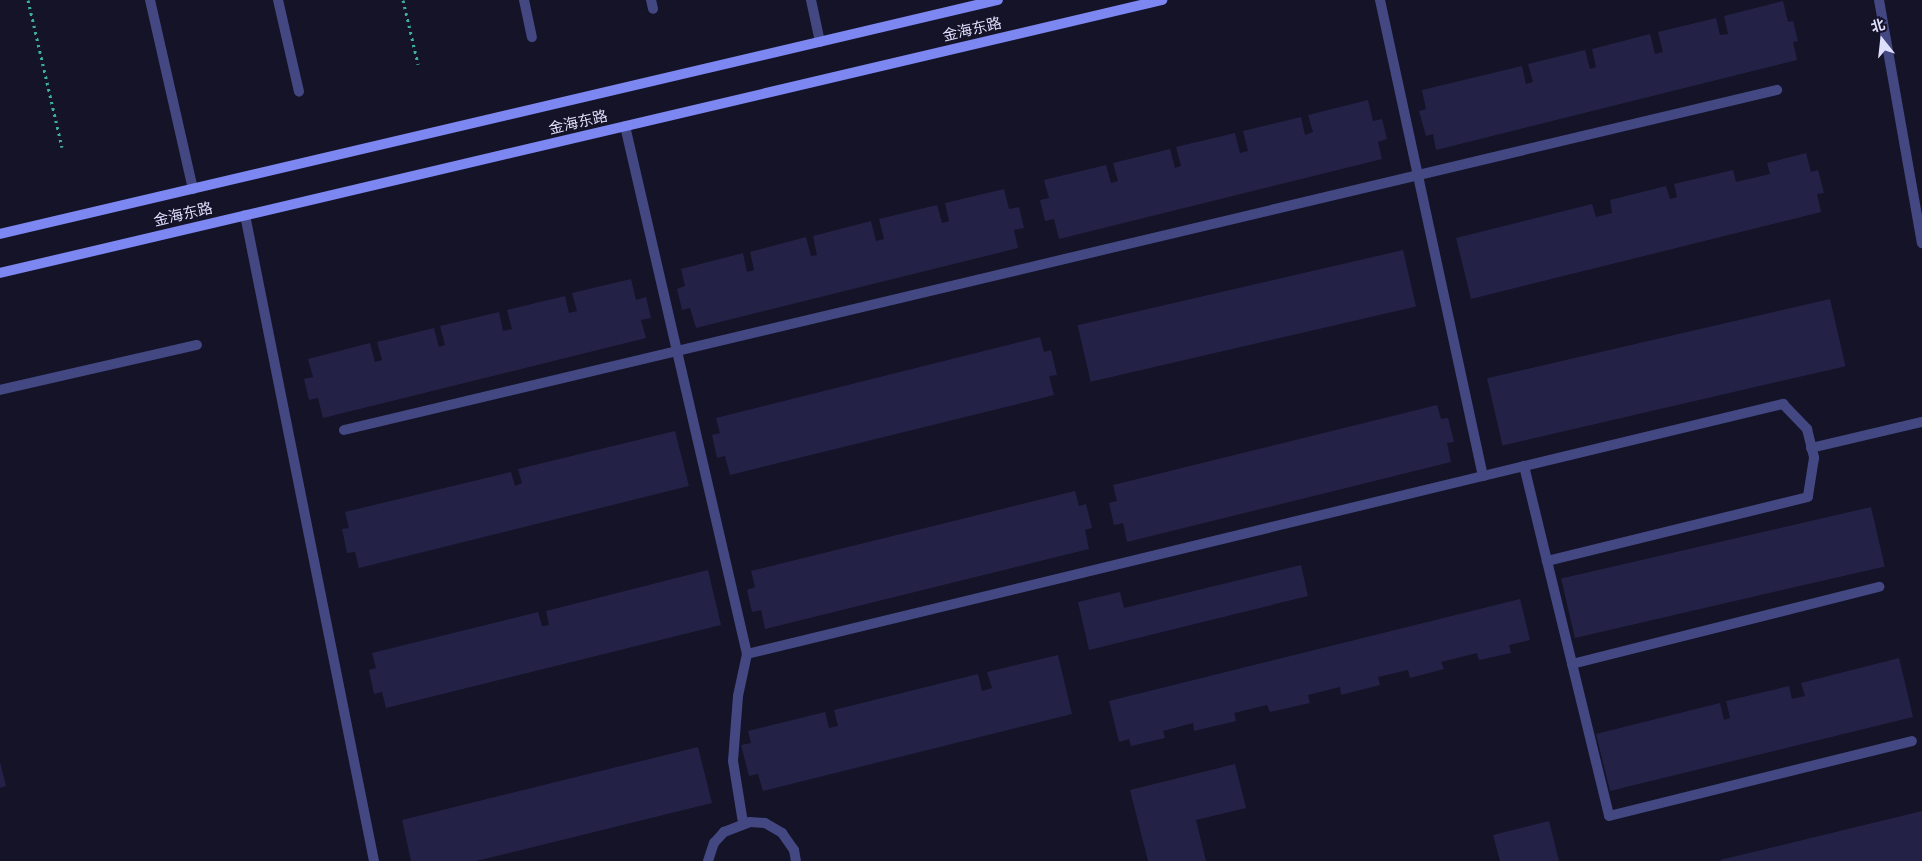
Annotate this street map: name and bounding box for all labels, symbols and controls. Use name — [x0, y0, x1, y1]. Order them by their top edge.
street label: 金海东路 — [941, 13, 1003, 45]
text: 北 — [1868, 14, 1887, 36]
north arrow — [1857, 15, 1907, 65]
street label: 金海东路 — [547, 106, 609, 138]
street label: 金海东路 — [152, 198, 214, 230]

